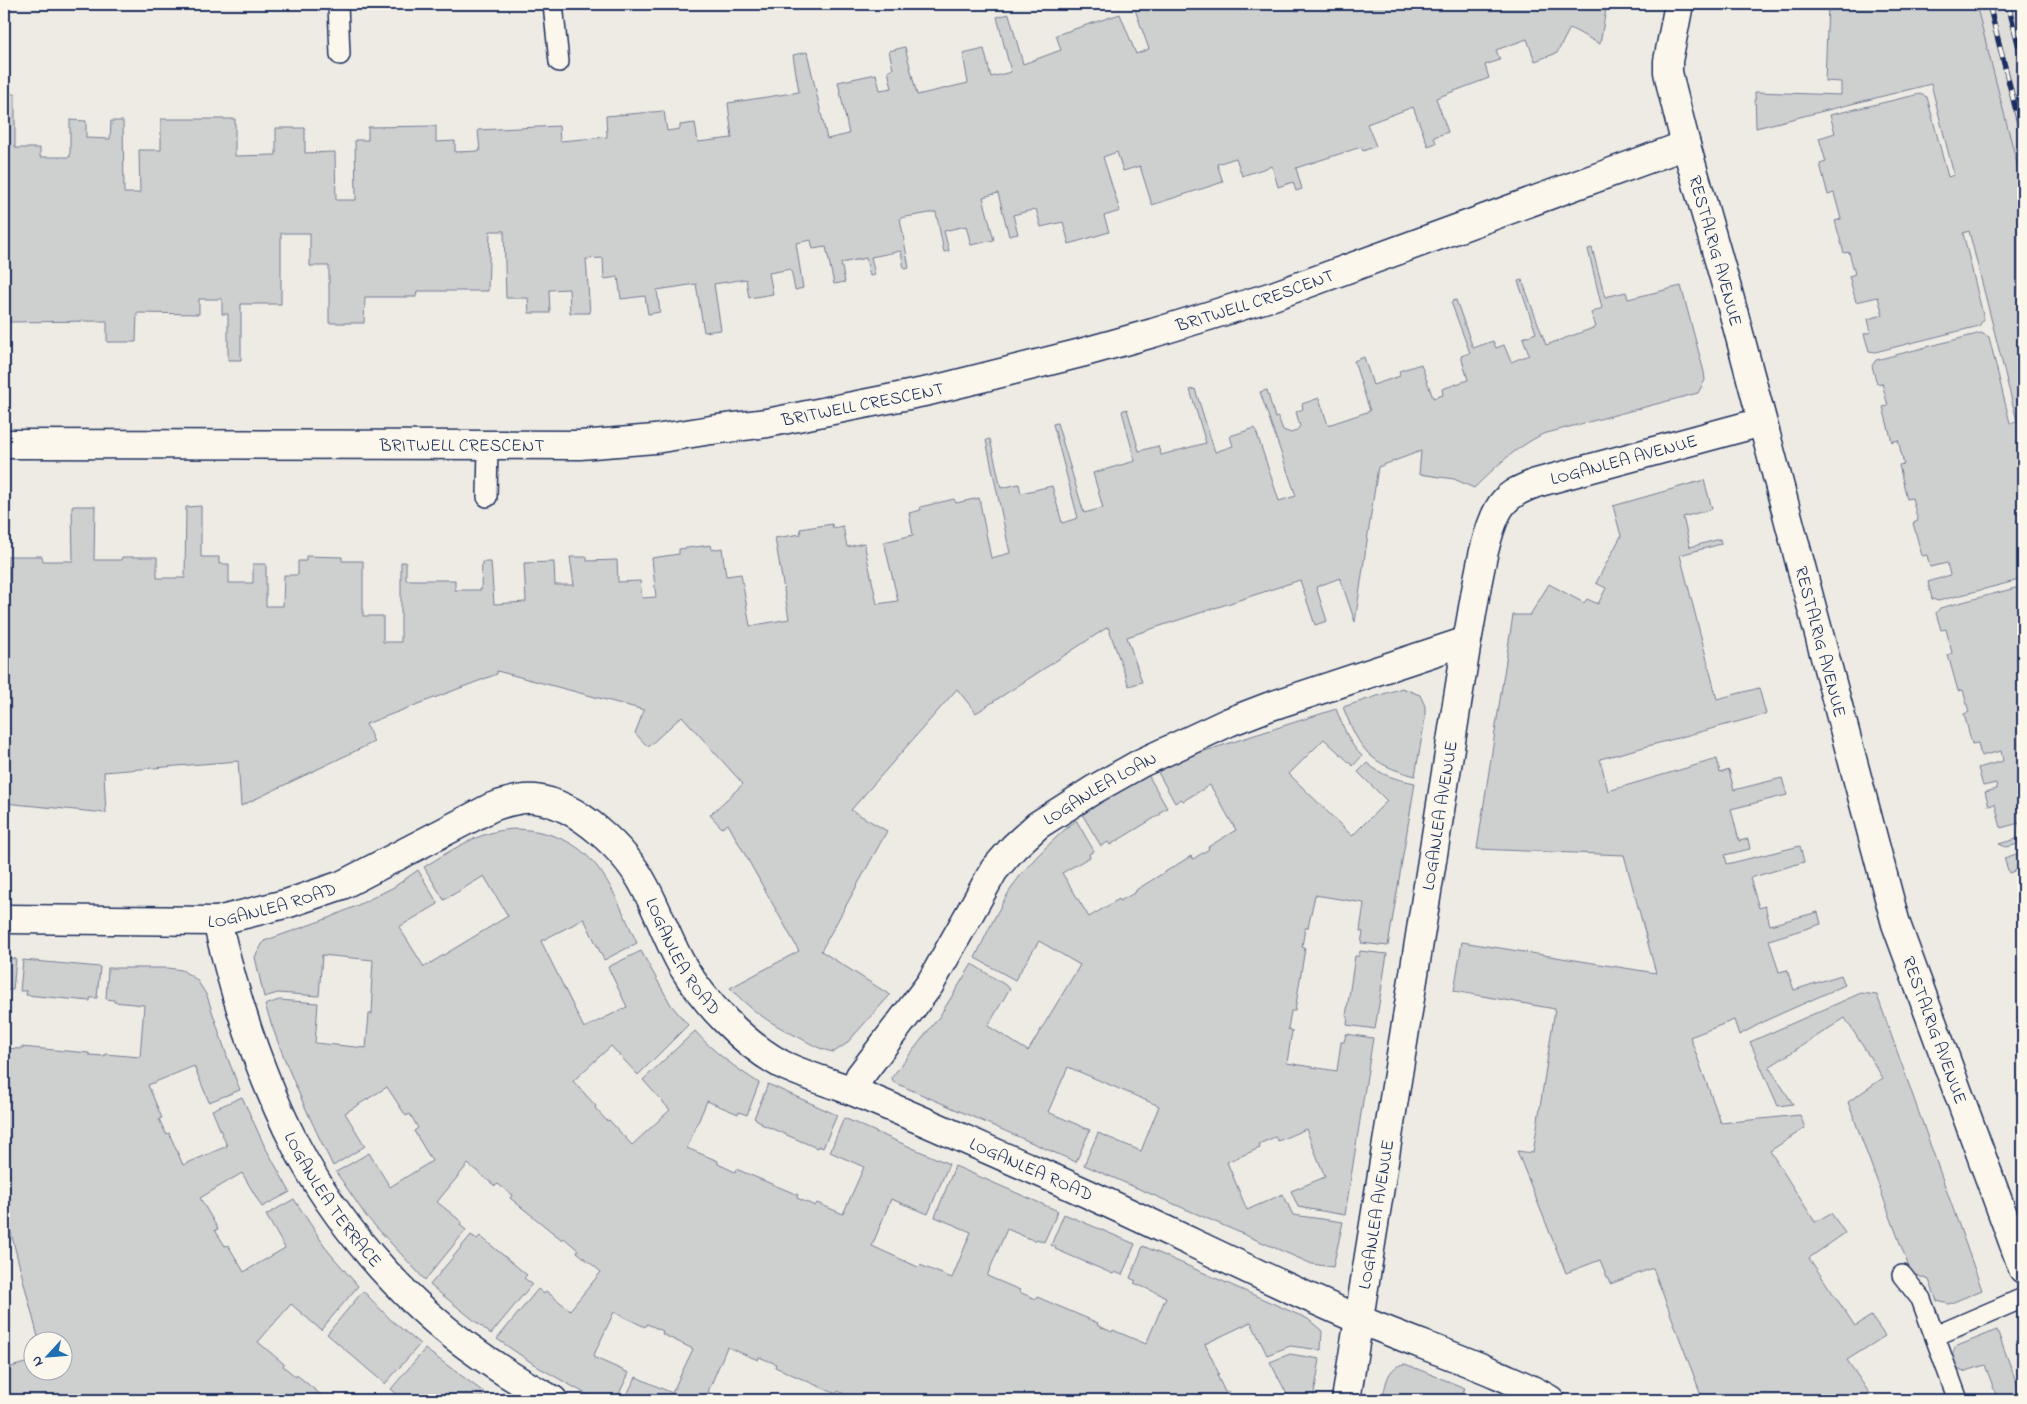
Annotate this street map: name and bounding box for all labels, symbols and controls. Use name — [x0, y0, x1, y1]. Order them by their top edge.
street label: RESTALRIG AVENUE — [1680, 173, 1748, 329]
street label: BRITWELL CRESCENT — [1172, 264, 1338, 340]
street label: BRITWELL CRESCENT — [779, 377, 947, 435]
street label: LOGANLEA AVENUE — [1548, 429, 1701, 494]
street label: BRITWELL CRESCENT — [378, 434, 545, 460]
street label: RESTALRIG AVENUE — [1786, 564, 1852, 721]
street label: LOGANLEA AVENUE — [1416, 739, 1466, 892]
street label: LOGANLEA LOAN — [1039, 746, 1162, 833]
street label: LOGANLEA ROAD — [208, 877, 340, 936]
street label: LOGANLEA ROAD — [637, 894, 726, 1022]
street label: RESTALRIG AVENUE — [1894, 953, 1972, 1108]
street label: LOGANLEA TERRACE — [276, 1128, 387, 1274]
street label: LOGANLEA ROAD — [965, 1132, 1097, 1209]
street label: LOGANLEA AVENUE — [1353, 1138, 1402, 1291]
north arrow — [22, 1332, 72, 1382]
text: N — [26, 1352, 49, 1370]

